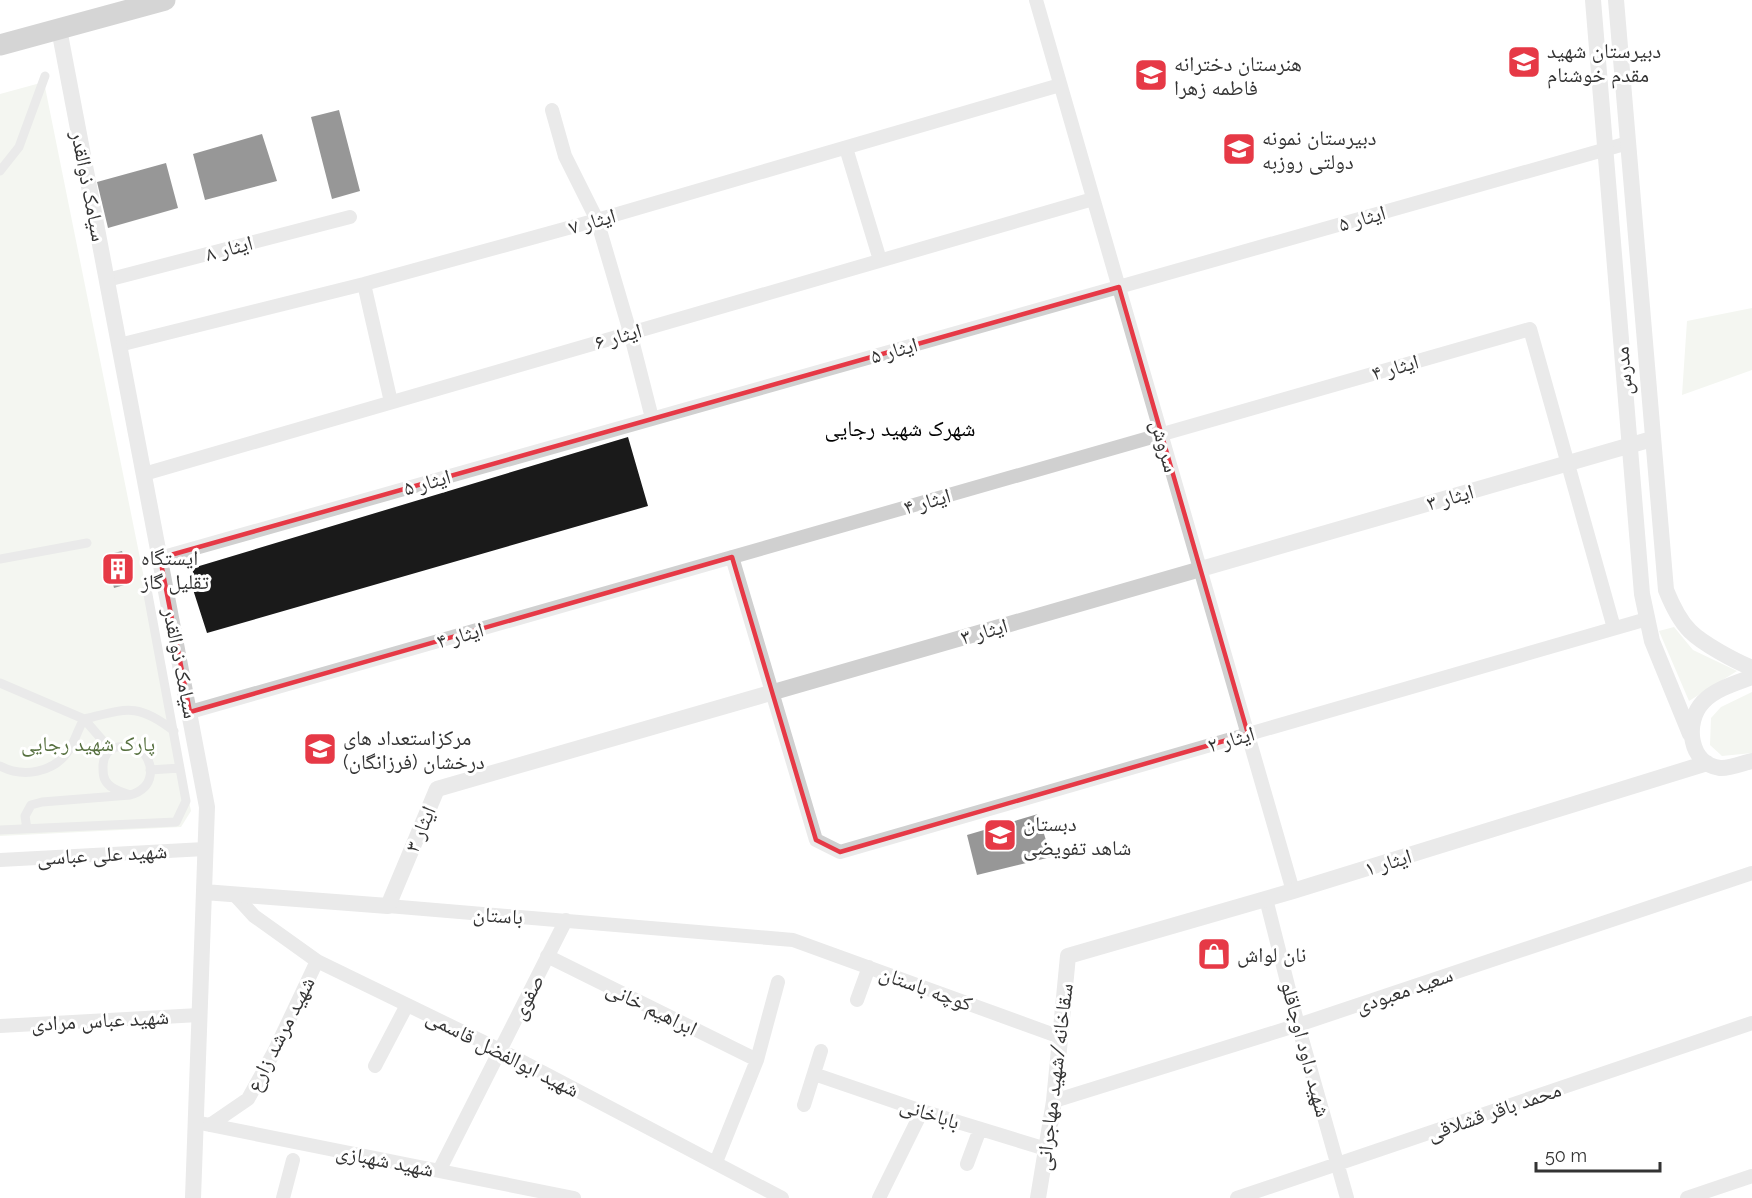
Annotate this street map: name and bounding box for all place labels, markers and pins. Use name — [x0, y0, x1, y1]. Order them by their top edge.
place label: دبیرستان شهید مقدم خوشنام — [1547, 38, 1661, 89]
school or university icon: دبیرستان شهید مقدم خوشنام — [1506, 44, 1542, 80]
place label: هنرستان دخترانه فاطمه زهرا — [1174, 51, 1302, 100]
school or university icon: هنرستان دخترانه فاطمه زهرا — [1133, 57, 1169, 93]
place label: دبیرستان نمونه دولتی روزبه — [1262, 125, 1376, 175]
school or university icon: دبیرستان نمونه دولتی روزبه — [1221, 131, 1257, 167]
place label: ایستگاه تقلیل گاز — [140, 545, 209, 595]
building icon: ایستگاه تقلیل گاز — [100, 551, 136, 587]
place label: مرکزاستعداد های درخشان (فرزانگان) — [343, 725, 485, 774]
school or university icon: مرکزاستعداد های درخشان (فرزانگان) — [302, 731, 338, 767]
place label: دبستان شاهد تفویضی — [1023, 811, 1131, 861]
school or university icon: دبستان شاهد تفویضی — [982, 817, 1018, 853]
shop icon: نان لواش — [1196, 936, 1232, 972]
place label: نان لواش — [1237, 942, 1306, 968]

